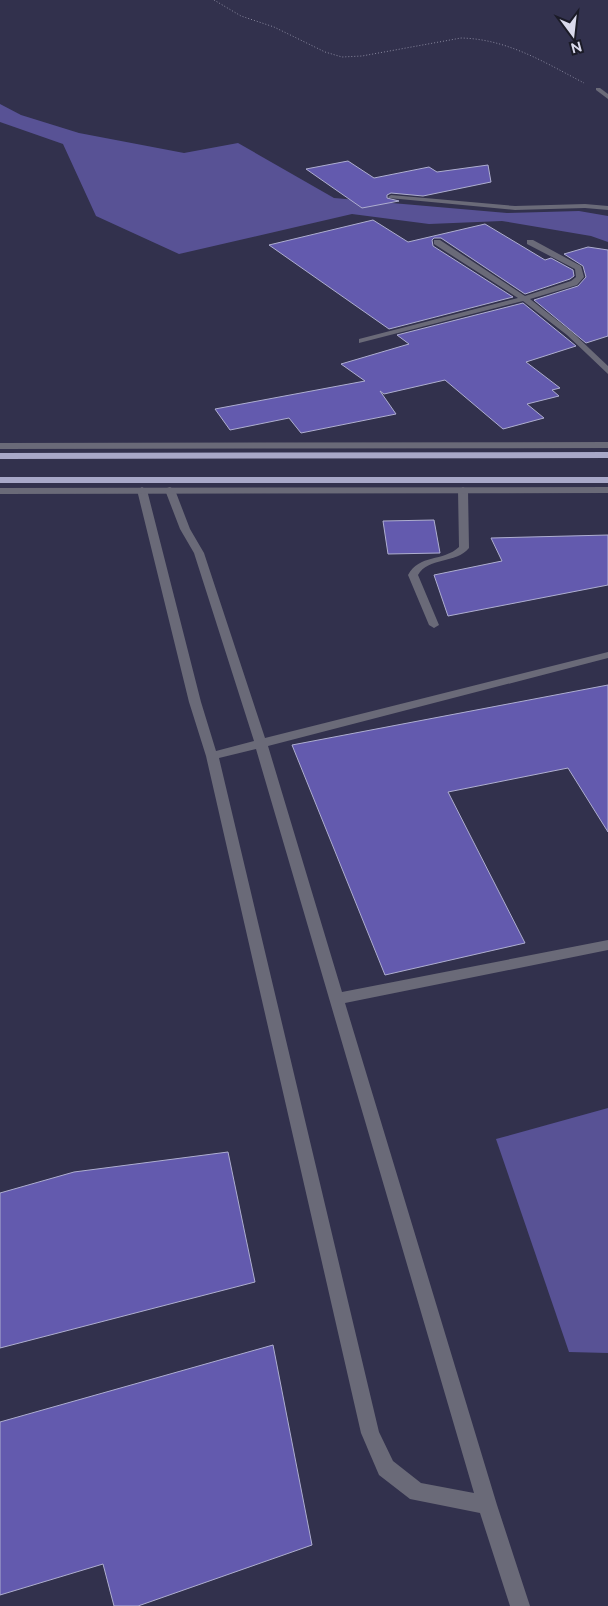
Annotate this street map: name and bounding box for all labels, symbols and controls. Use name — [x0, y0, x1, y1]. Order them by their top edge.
north arrow — [548, 10, 598, 60]
text: N — [569, 38, 584, 57]

